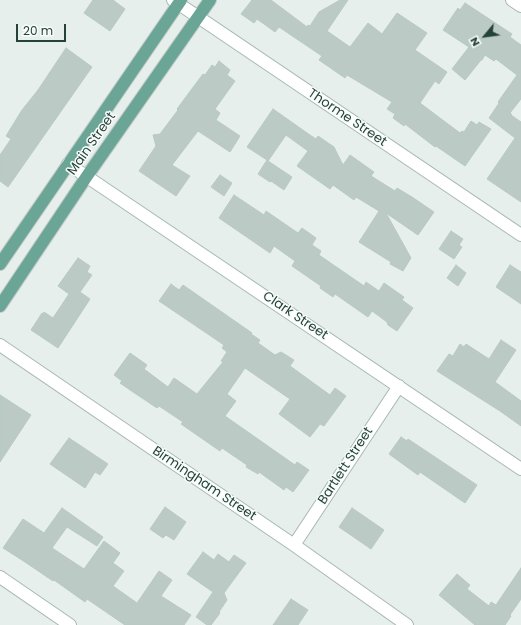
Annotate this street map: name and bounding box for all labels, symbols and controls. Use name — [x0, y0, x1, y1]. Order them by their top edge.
scale bar — [18, 16, 68, 42]
north arrow — [465, 16, 505, 56]
text: 20 m — [23, 22, 53, 39]
text: N — [466, 34, 484, 49]
street label: Thorme Street — [305, 86, 389, 150]
street label: Main Street — [65, 110, 119, 178]
street label: Clark Street — [260, 289, 330, 343]
street label: Bartlett Street — [315, 425, 377, 507]
street label: Birmingham Street — [149, 443, 259, 525]

